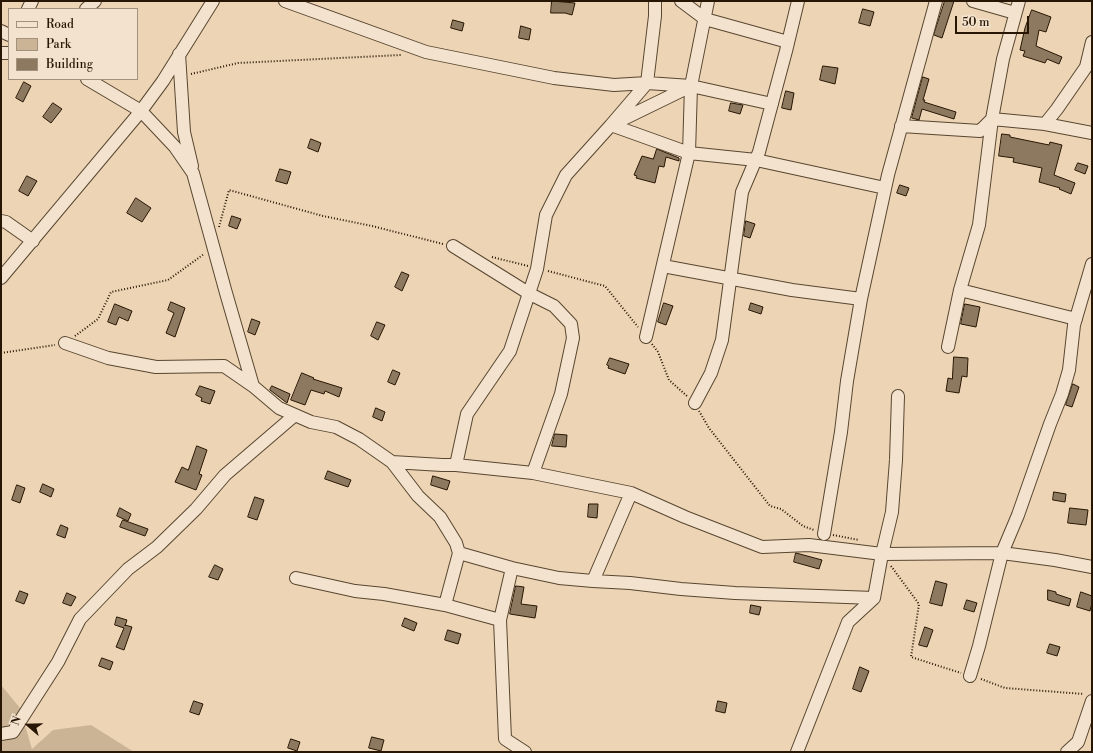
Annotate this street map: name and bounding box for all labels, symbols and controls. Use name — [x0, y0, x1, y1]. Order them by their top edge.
legend — [8, 8, 138, 80]
scale bar — [957, 8, 1031, 34]
text: 50 m — [962, 15, 990, 30]
text: Road — [46, 17, 74, 32]
text: Park — [46, 37, 71, 52]
text: Building — [46, 57, 93, 72]
north arrow — [8, 705, 48, 745]
text: N — [9, 714, 25, 727]

